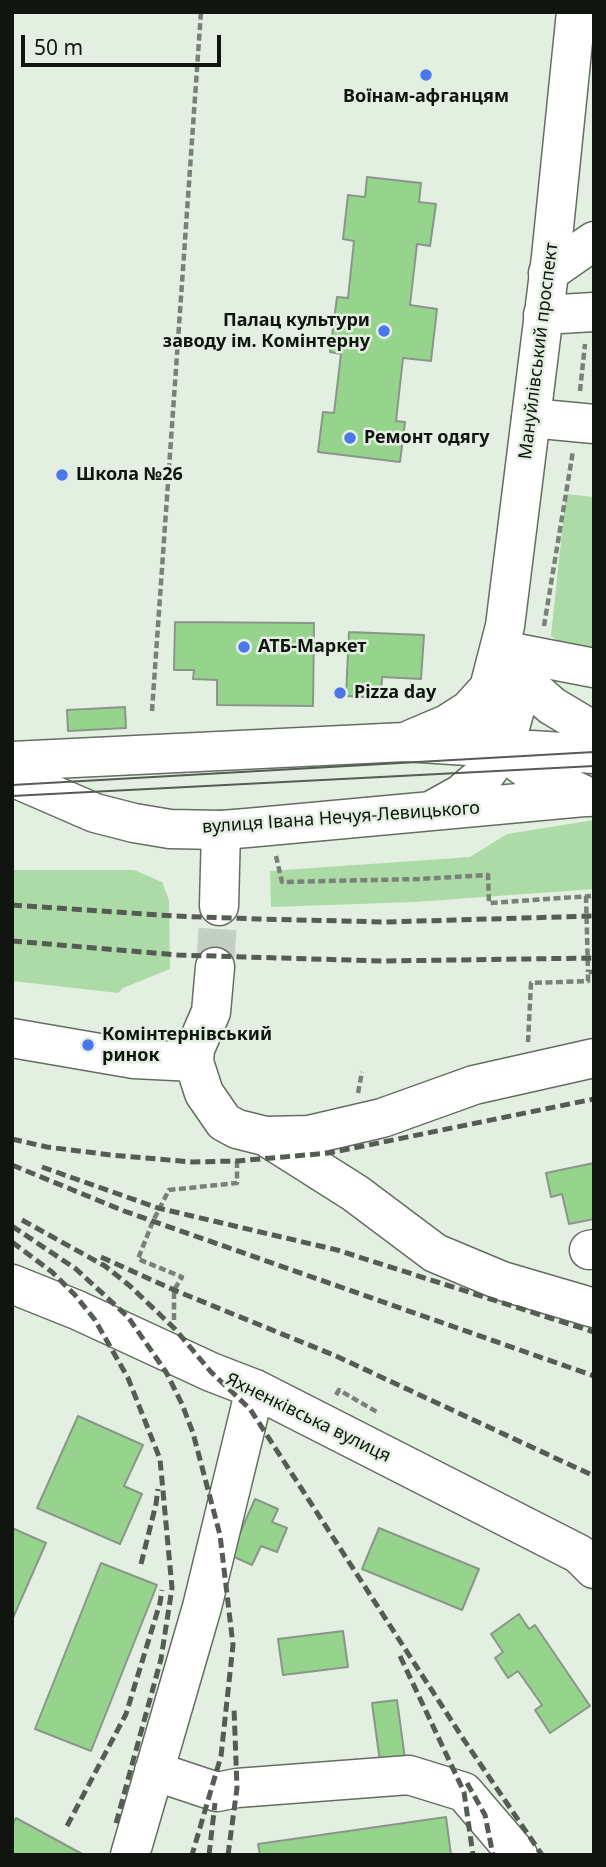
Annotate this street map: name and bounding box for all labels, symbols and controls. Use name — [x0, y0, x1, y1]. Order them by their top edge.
scale bar — [24, 21, 224, 65]
text: 50 m — [34, 33, 83, 61]
marker: Воїнам-афганцям — [418, 67, 434, 83]
place label: Воїнам-афганцям — [343, 86, 509, 108]
street label: Мануйлівський проспект — [515, 241, 563, 461]
place label: Палац культури заводу ім. Комінтерну — [163, 310, 370, 352]
marker: Палац культури заводу ім. Комінтерну — [376, 323, 392, 339]
place label: Ремонт одягу — [364, 427, 490, 449]
marker: Ремонт одягу — [342, 430, 358, 446]
place label: Школа №26 — [76, 464, 183, 486]
marker: Школа №26 — [54, 467, 70, 483]
place label: АТБ-Маркет — [258, 636, 366, 658]
marker: АТБ-Маркет — [236, 639, 252, 655]
place label: Pizza day — [354, 682, 436, 704]
marker: Pizza day — [332, 685, 348, 701]
street label: вулиця Івана Нечуя-Левицького — [201, 798, 481, 838]
place label: Комінтернівський ринок — [102, 1024, 272, 1066]
marker: Комінтернівський ринок — [80, 1037, 96, 1053]
street label: Яхненківська вулиця — [222, 1369, 394, 1467]

